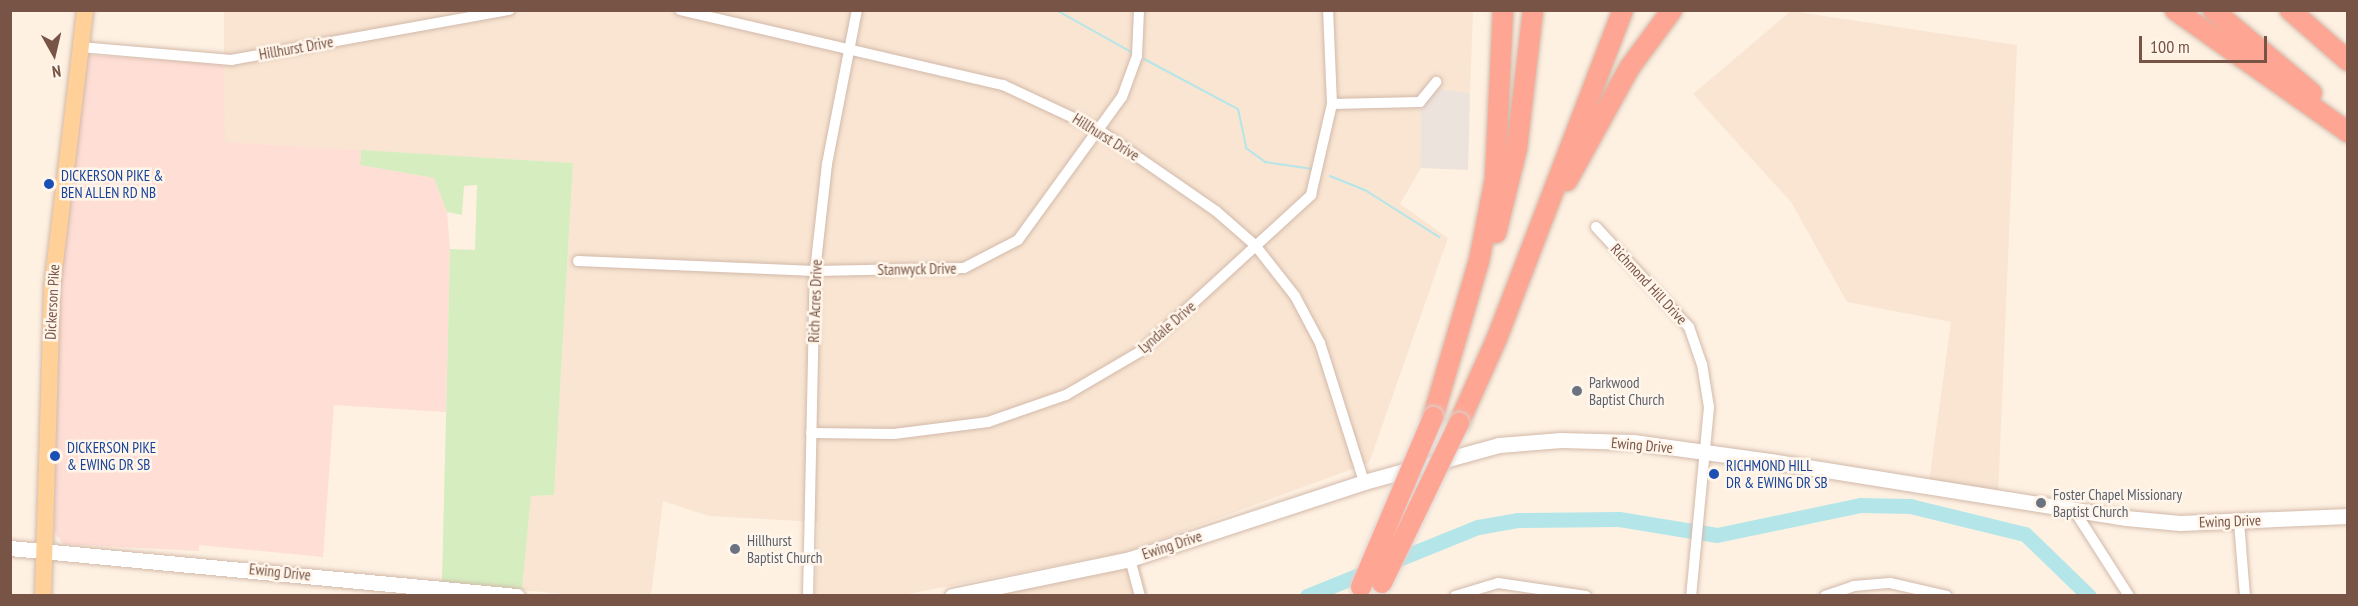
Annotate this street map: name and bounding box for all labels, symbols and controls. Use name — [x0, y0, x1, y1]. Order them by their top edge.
north arrow — [24, 24, 84, 84]
scale bar — [2142, 24, 2270, 62]
street label: Hillhurst Drive — [257, 33, 335, 63]
text: 100 m — [2150, 35, 2190, 58]
text: N — [51, 61, 62, 82]
street label: Hillhurst Drive — [1069, 109, 1143, 165]
place label: DICKERSON PIKE & BEN ALLEN RD NB — [61, 166, 163, 201]
marker: DICKERSON PIKE & BEN ALLEN RD NB — [42, 177, 56, 191]
street label: Richmond Hill Drive — [1607, 240, 1691, 328]
street label: Rich Acres Drive — [805, 259, 825, 343]
street label: Stanwyck Drive — [877, 259, 957, 279]
street label: Dickerson Pike — [41, 264, 63, 340]
street label: Lyndale Drive — [1135, 297, 1199, 357]
place label: Parkwood Baptist Church — [1589, 373, 1664, 408]
marker: Parkwood Baptist Church — [1570, 384, 1584, 398]
street label: Ewing Drive — [1610, 433, 1674, 457]
place label: DICKERSON PIKE & EWING DR SB — [67, 438, 156, 473]
marker: DICKERSON PIKE & EWING DR SB — [48, 449, 62, 463]
place label: RICHMOND HILL DR & EWING DR SB — [1726, 456, 1828, 491]
marker: RICHMOND HILL DR & EWING DR SB — [1707, 467, 1721, 481]
place label: Foster Chapel Missionary Baptist Church — [2053, 485, 2182, 520]
marker: Foster Chapel Missionary Baptist Church — [2034, 496, 2048, 510]
street label: Ewing Drive — [2199, 511, 2261, 531]
street label: Ewing Drive — [1140, 527, 1204, 563]
place label: Hillhurst Baptist Church — [747, 531, 822, 566]
marker: Hillhurst Baptist Church — [728, 542, 742, 556]
street label: Ewing Drive — [248, 560, 312, 584]

